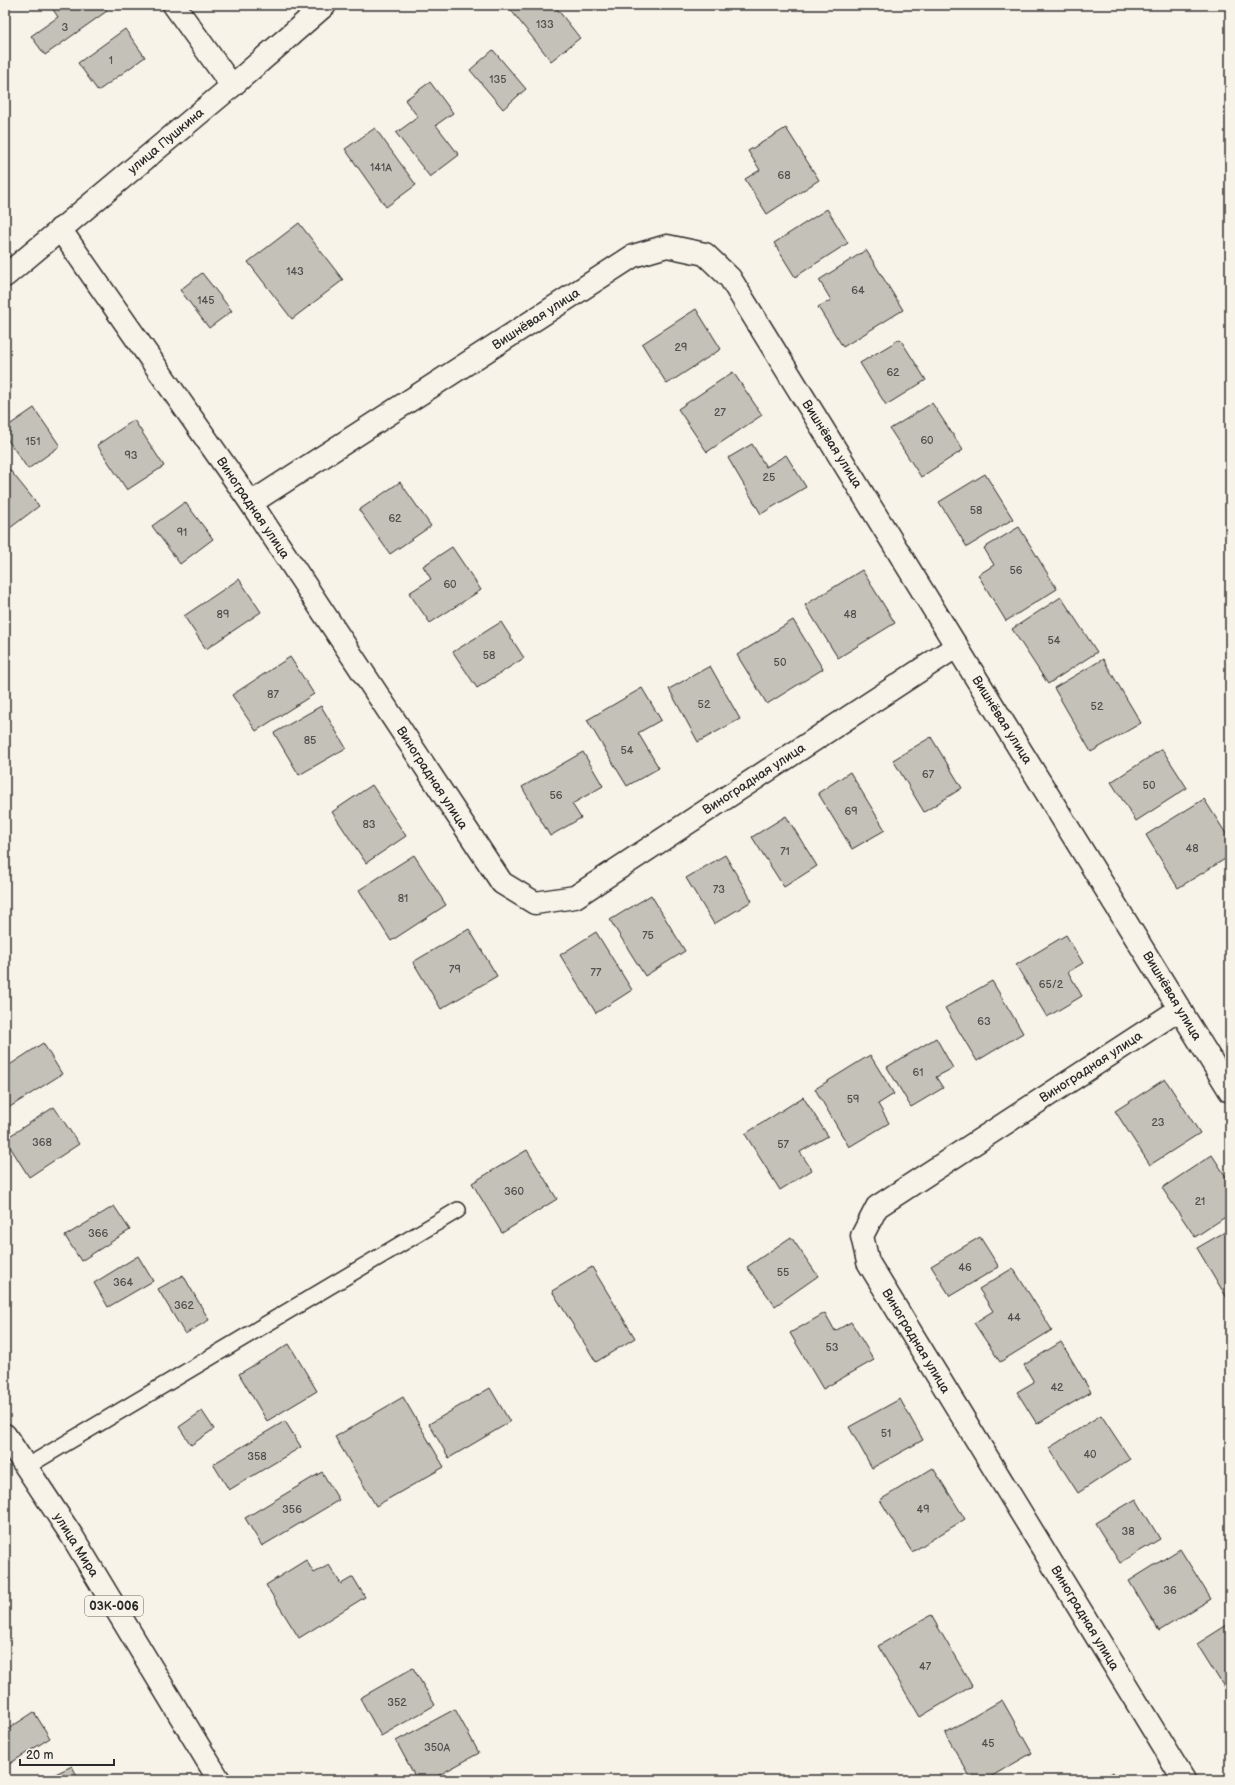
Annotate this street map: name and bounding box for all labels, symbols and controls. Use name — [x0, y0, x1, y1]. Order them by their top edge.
house number: 133 — [536, 18, 554, 31]
house number: 3 — [62, 21, 69, 34]
house number: 1 — [109, 54, 113, 67]
house number: 135 — [489, 73, 507, 86]
street label: улица Пушкина — [125, 104, 208, 177]
house number: 141А — [370, 161, 392, 174]
house number: 68 — [777, 169, 791, 182]
house number: 143 — [286, 265, 304, 278]
house number: 64 — [851, 284, 865, 297]
street label: Вишнёвая улица — [489, 285, 583, 353]
house number: 145 — [197, 294, 215, 307]
house number: 29 — [675, 341, 687, 354]
house number: 62 — [886, 366, 900, 379]
street label: Вишнёвая улица — [798, 397, 866, 491]
house number: 27 — [714, 406, 727, 419]
house number: 60 — [920, 434, 934, 447]
house number: 151 — [26, 435, 40, 448]
house number: 93 — [124, 449, 138, 462]
street label: Виноградная улица — [213, 454, 293, 562]
house number: 25 — [763, 471, 775, 484]
house number: 58 — [970, 504, 982, 517]
house number: 62 — [388, 512, 402, 525]
house number: 91 — [177, 526, 187, 539]
house number: 56 — [1009, 564, 1023, 577]
house number: 60 — [443, 578, 457, 591]
house number: 89 — [217, 608, 229, 621]
house number: 48 — [843, 608, 857, 621]
house number: 54 — [1047, 634, 1061, 647]
house number: 58 — [483, 649, 495, 662]
house number: 50 — [774, 656, 787, 669]
street label: Вишнёвая улица — [968, 673, 1036, 767]
house number: 87 — [267, 688, 279, 701]
house number: 52 — [698, 698, 711, 711]
house number: 52 — [1091, 700, 1104, 713]
street label: Виноградная улица — [393, 724, 471, 833]
house number: 85 — [304, 734, 316, 747]
street label: Виноградная улица — [700, 740, 809, 818]
house number: 54 — [620, 744, 634, 757]
house number: 67 — [922, 768, 935, 781]
house number: 50 — [1143, 779, 1156, 792]
house number: 56 — [549, 789, 563, 802]
house number: 69 — [844, 805, 858, 818]
house number: 83 — [362, 818, 376, 831]
house number: 48 — [1185, 842, 1199, 855]
house number: 71 — [780, 845, 790, 858]
house number: 73 — [713, 883, 725, 896]
house number: 81 — [398, 892, 408, 905]
house number: 75 — [642, 929, 654, 942]
street label: Вишнёвая улица — [1139, 948, 1205, 1044]
house number: 79 — [449, 963, 461, 976]
house number: 77 — [591, 966, 602, 979]
house number: 65/2 — [1039, 978, 1064, 991]
house number: 63 — [977, 1015, 991, 1028]
street label: Виноградная улица — [1037, 1028, 1146, 1106]
house number: 61 — [913, 1066, 923, 1079]
house number: 59 — [847, 1093, 859, 1106]
house number: 23 — [1151, 1116, 1165, 1129]
house number: 368 — [32, 1136, 52, 1149]
house number: 57 — [777, 1138, 789, 1151]
house number: 360 — [504, 1185, 525, 1198]
house number: 21 — [1195, 1195, 1205, 1208]
house number: 366 — [88, 1227, 108, 1240]
house number: 46 — [958, 1261, 972, 1274]
house number: 55 — [777, 1266, 789, 1279]
house number: 364 — [113, 1276, 133, 1289]
street label: Виноградная улица — [878, 1286, 954, 1397]
house number: 362 — [174, 1299, 194, 1312]
house number: 44 — [1007, 1311, 1021, 1324]
house number: 53 — [825, 1341, 839, 1354]
house number: 42 — [1050, 1381, 1064, 1394]
house number: 51 — [881, 1427, 891, 1440]
house number: 40 — [1083, 1448, 1097, 1461]
house number: 358 — [247, 1450, 267, 1463]
house number: 356 — [282, 1503, 302, 1516]
house number: 49 — [916, 1503, 930, 1516]
street label: улица Мира — [50, 1510, 102, 1580]
house number: 38 — [1121, 1525, 1135, 1538]
street label: Виноградная улица — [1047, 1563, 1123, 1674]
house number: 36 — [1163, 1584, 1177, 1597]
road number: 03К-006 — [85, 1596, 143, 1616]
house number: 47 — [919, 1660, 932, 1673]
house number: 352 — [387, 1696, 407, 1709]
house number: 45 — [981, 1737, 995, 1750]
scale bar — [20, 1741, 114, 1767]
house number: 350А — [424, 1741, 450, 1754]
text: 20 m — [26, 1748, 53, 1763]

